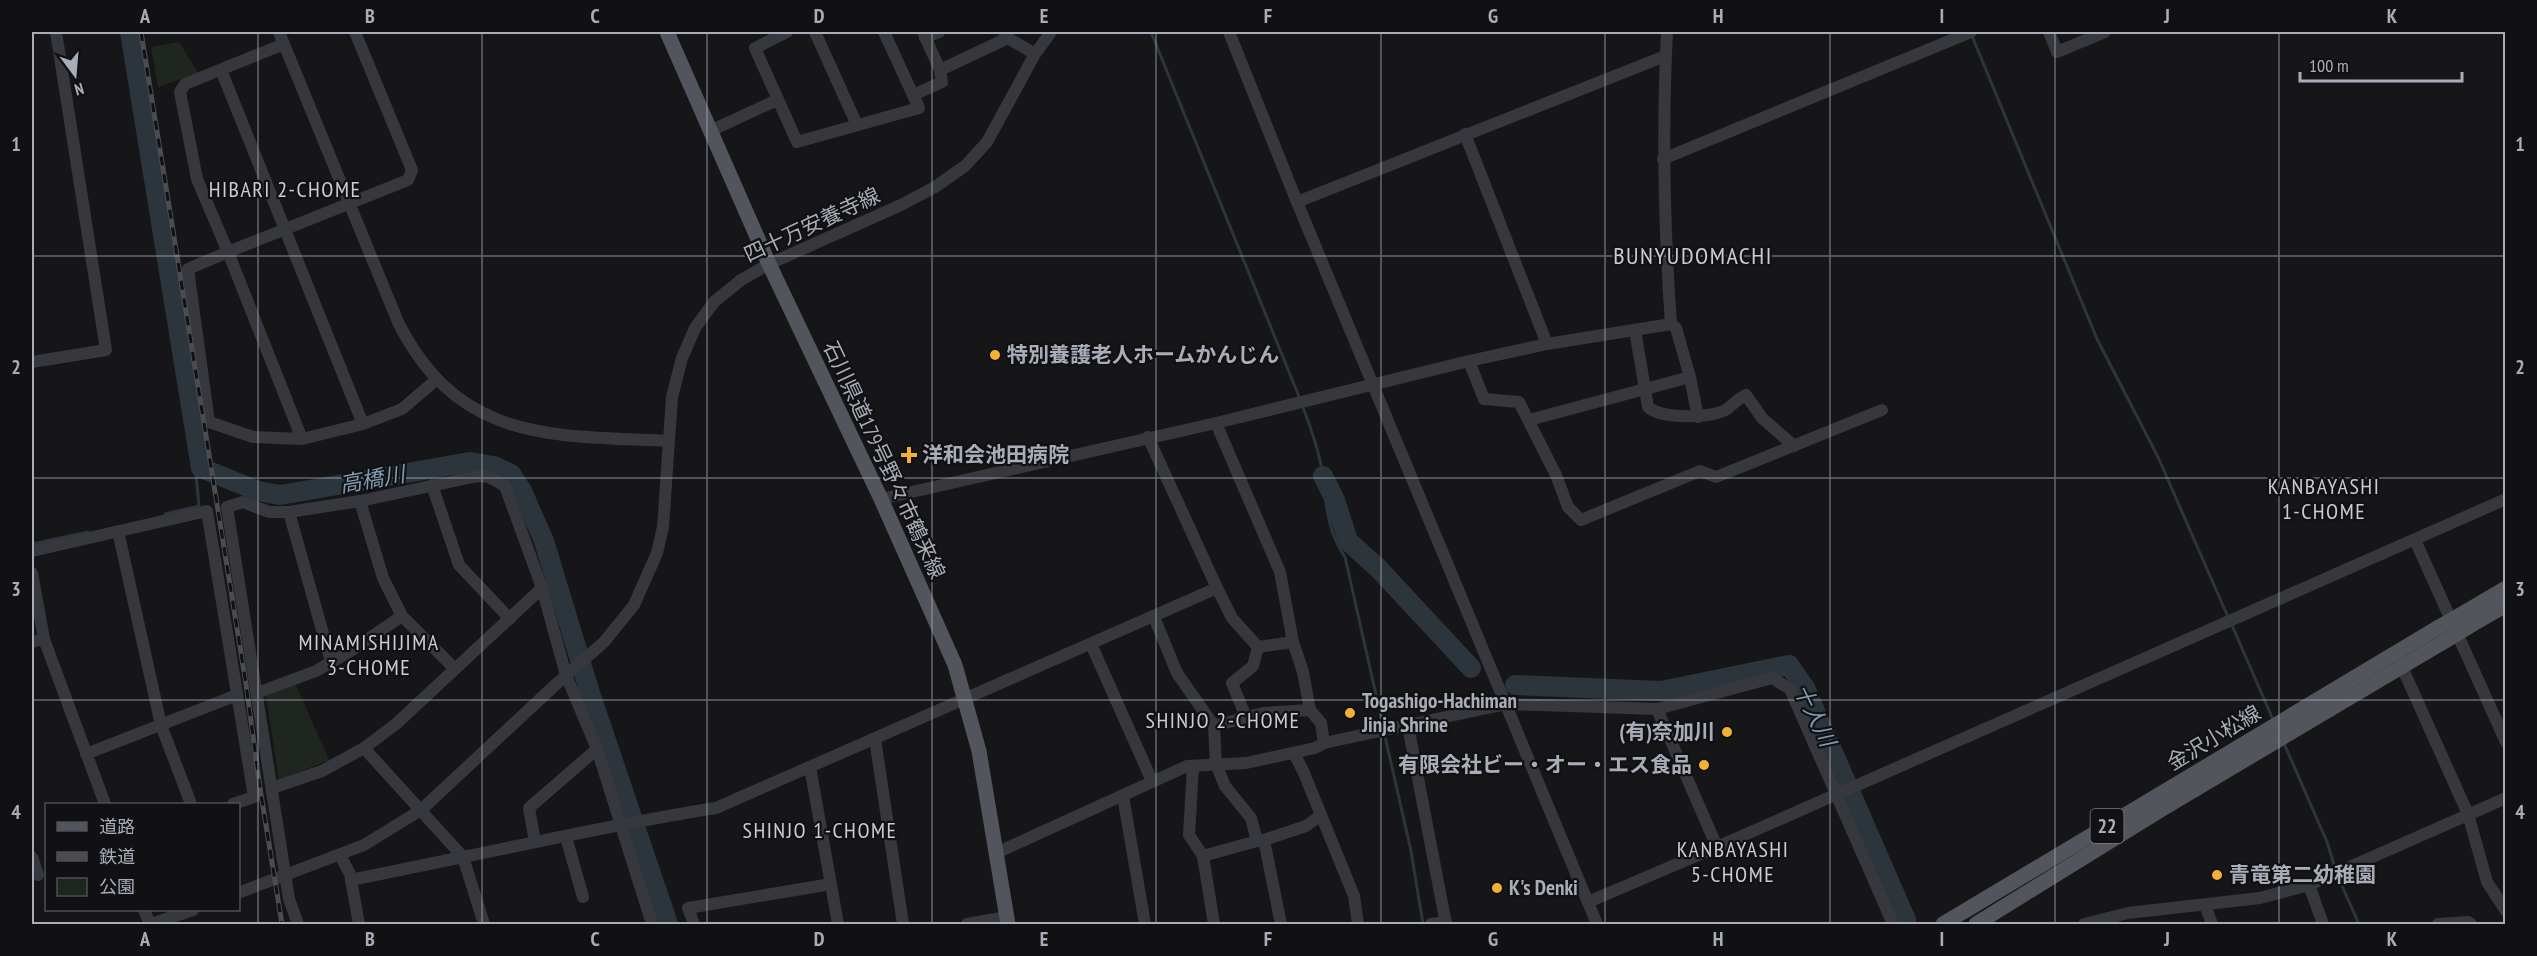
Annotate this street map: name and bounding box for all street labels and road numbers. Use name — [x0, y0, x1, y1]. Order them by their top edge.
street label: 四十万安養寺線 — [739, 181, 884, 268]
street label: 石川県道179号野々市鶴来線 — [817, 337, 951, 583]
street label: 金沢小松線 — [2162, 699, 2266, 776]
road number: 22 — [2090, 809, 2124, 843]

